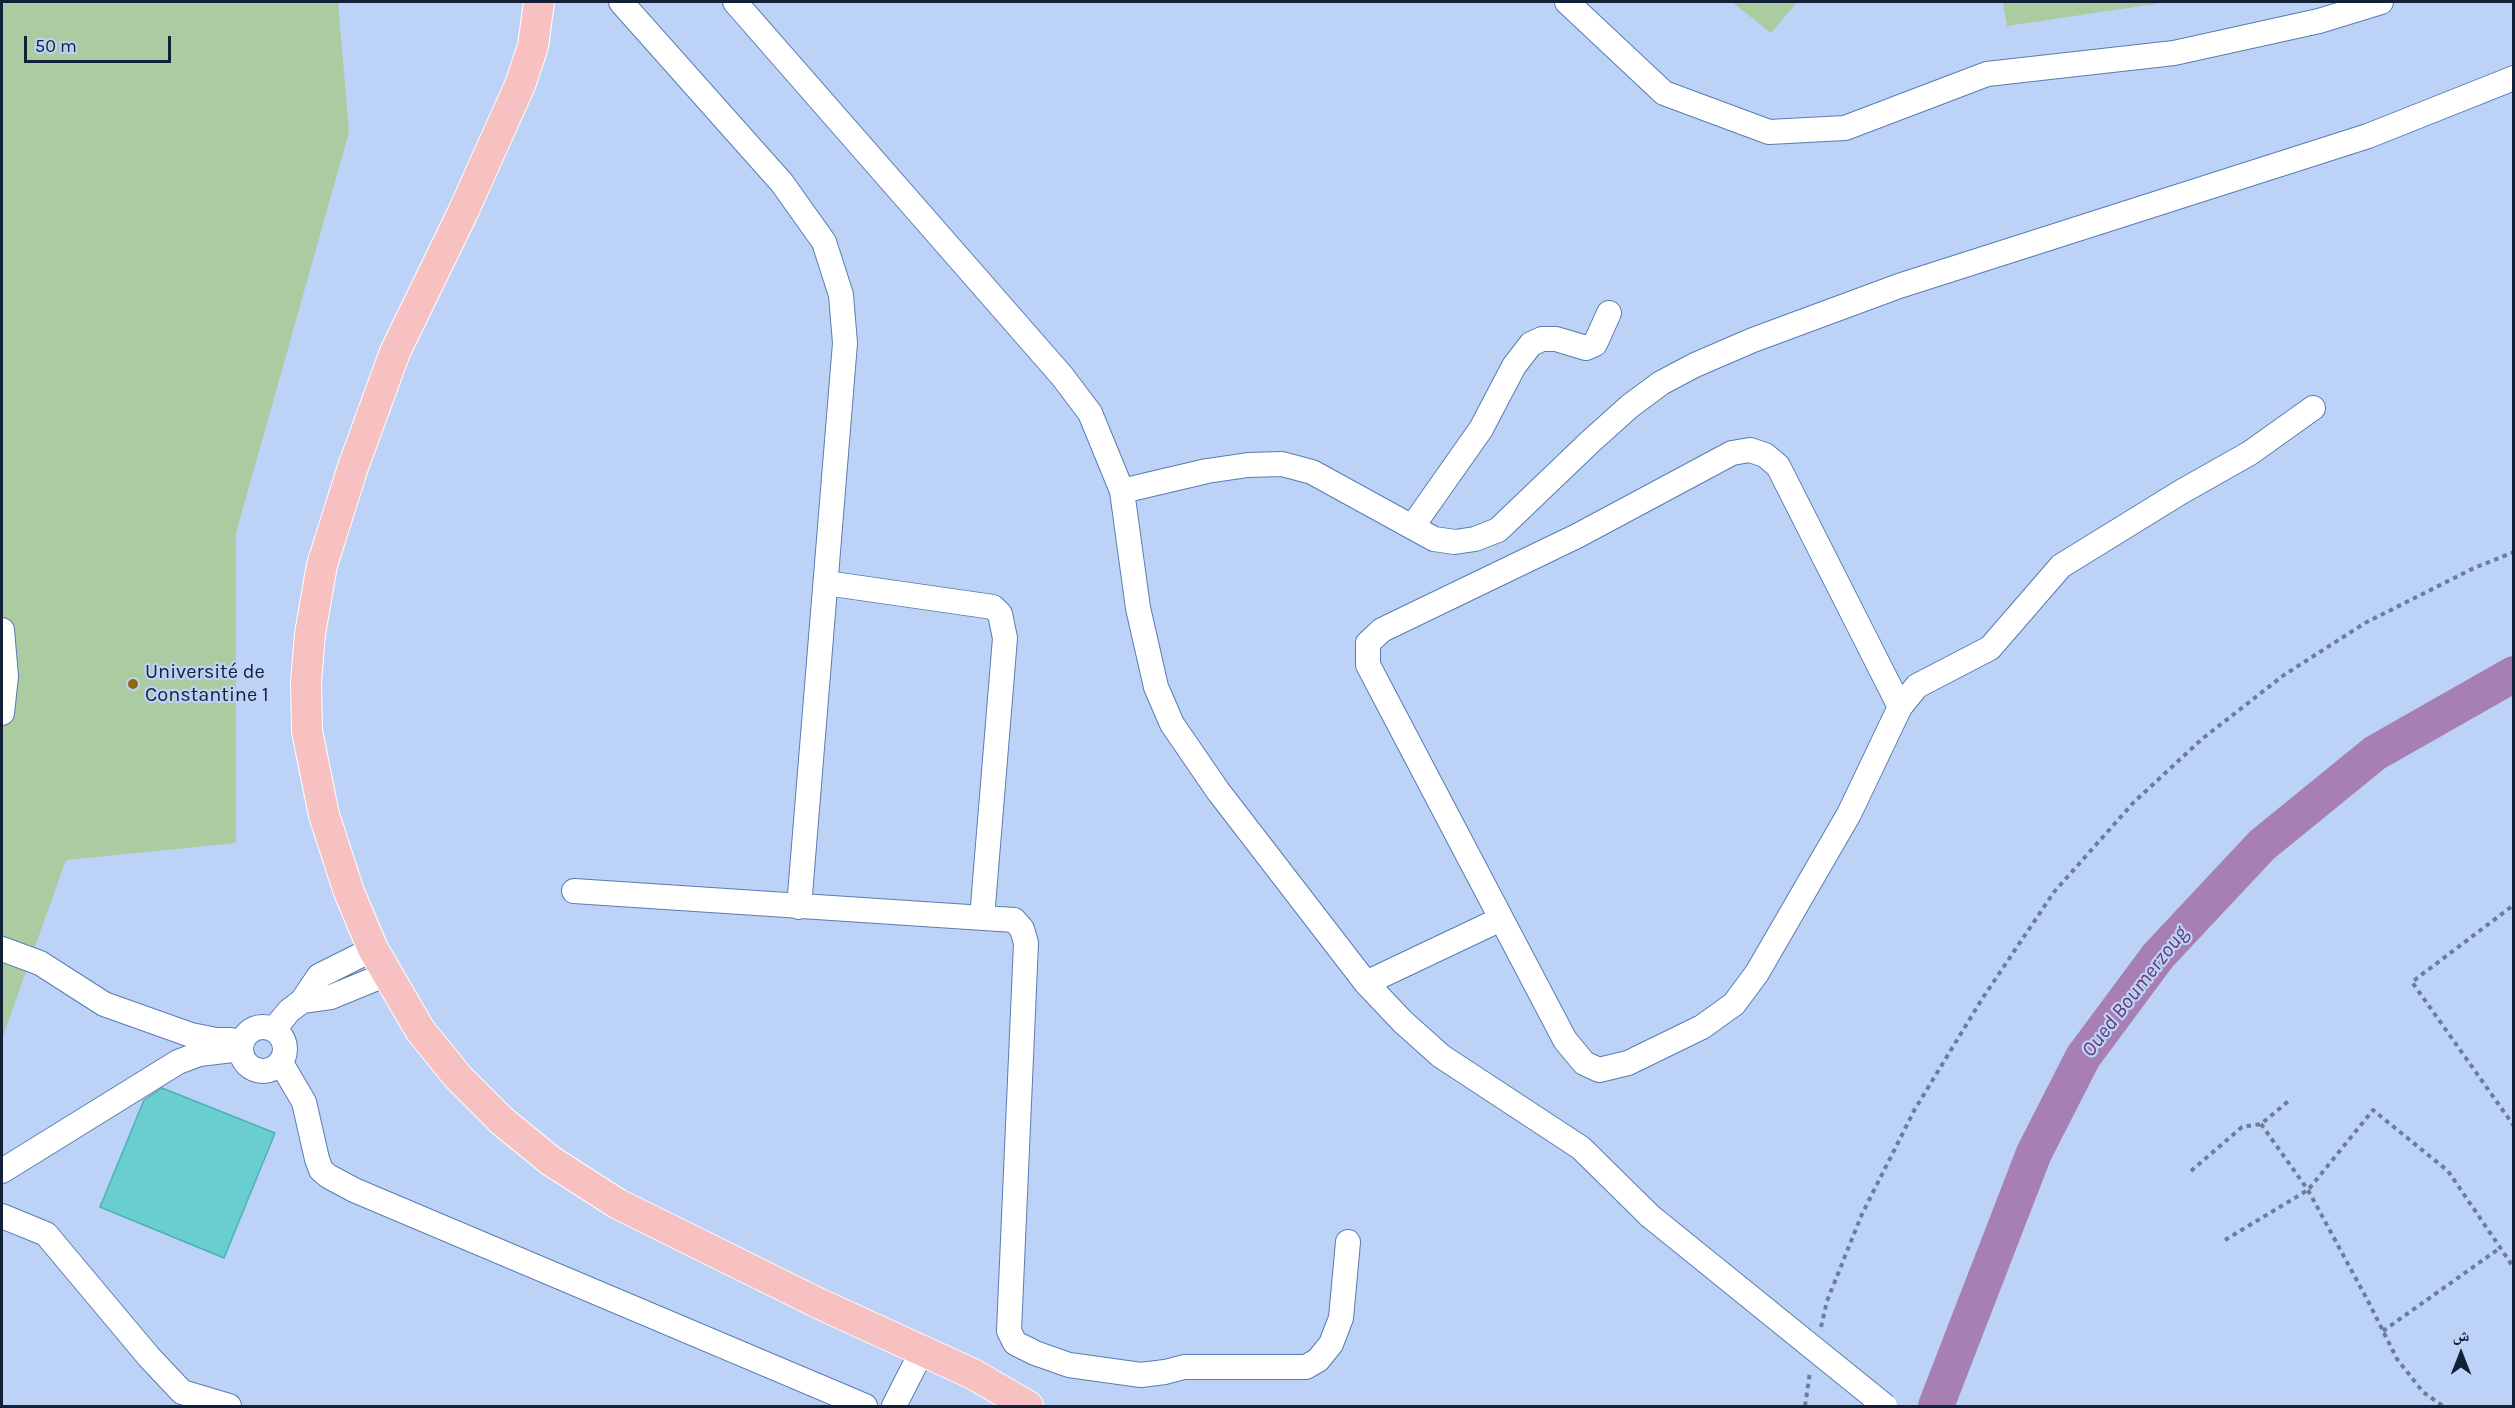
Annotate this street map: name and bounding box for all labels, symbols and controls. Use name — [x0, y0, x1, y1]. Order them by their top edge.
scale bar — [27, 24, 174, 62]
text: 50 m — [35, 35, 77, 57]
place label: Université de Constantine 1 — [145, 660, 269, 707]
marker: Université de Constantine 1 — [126, 677, 140, 691]
water label: Oued Boumerzoug — [2076, 922, 2194, 1062]
north arrow — [2431, 1324, 2491, 1384]
text: ش — [2453, 1326, 2469, 1345]

